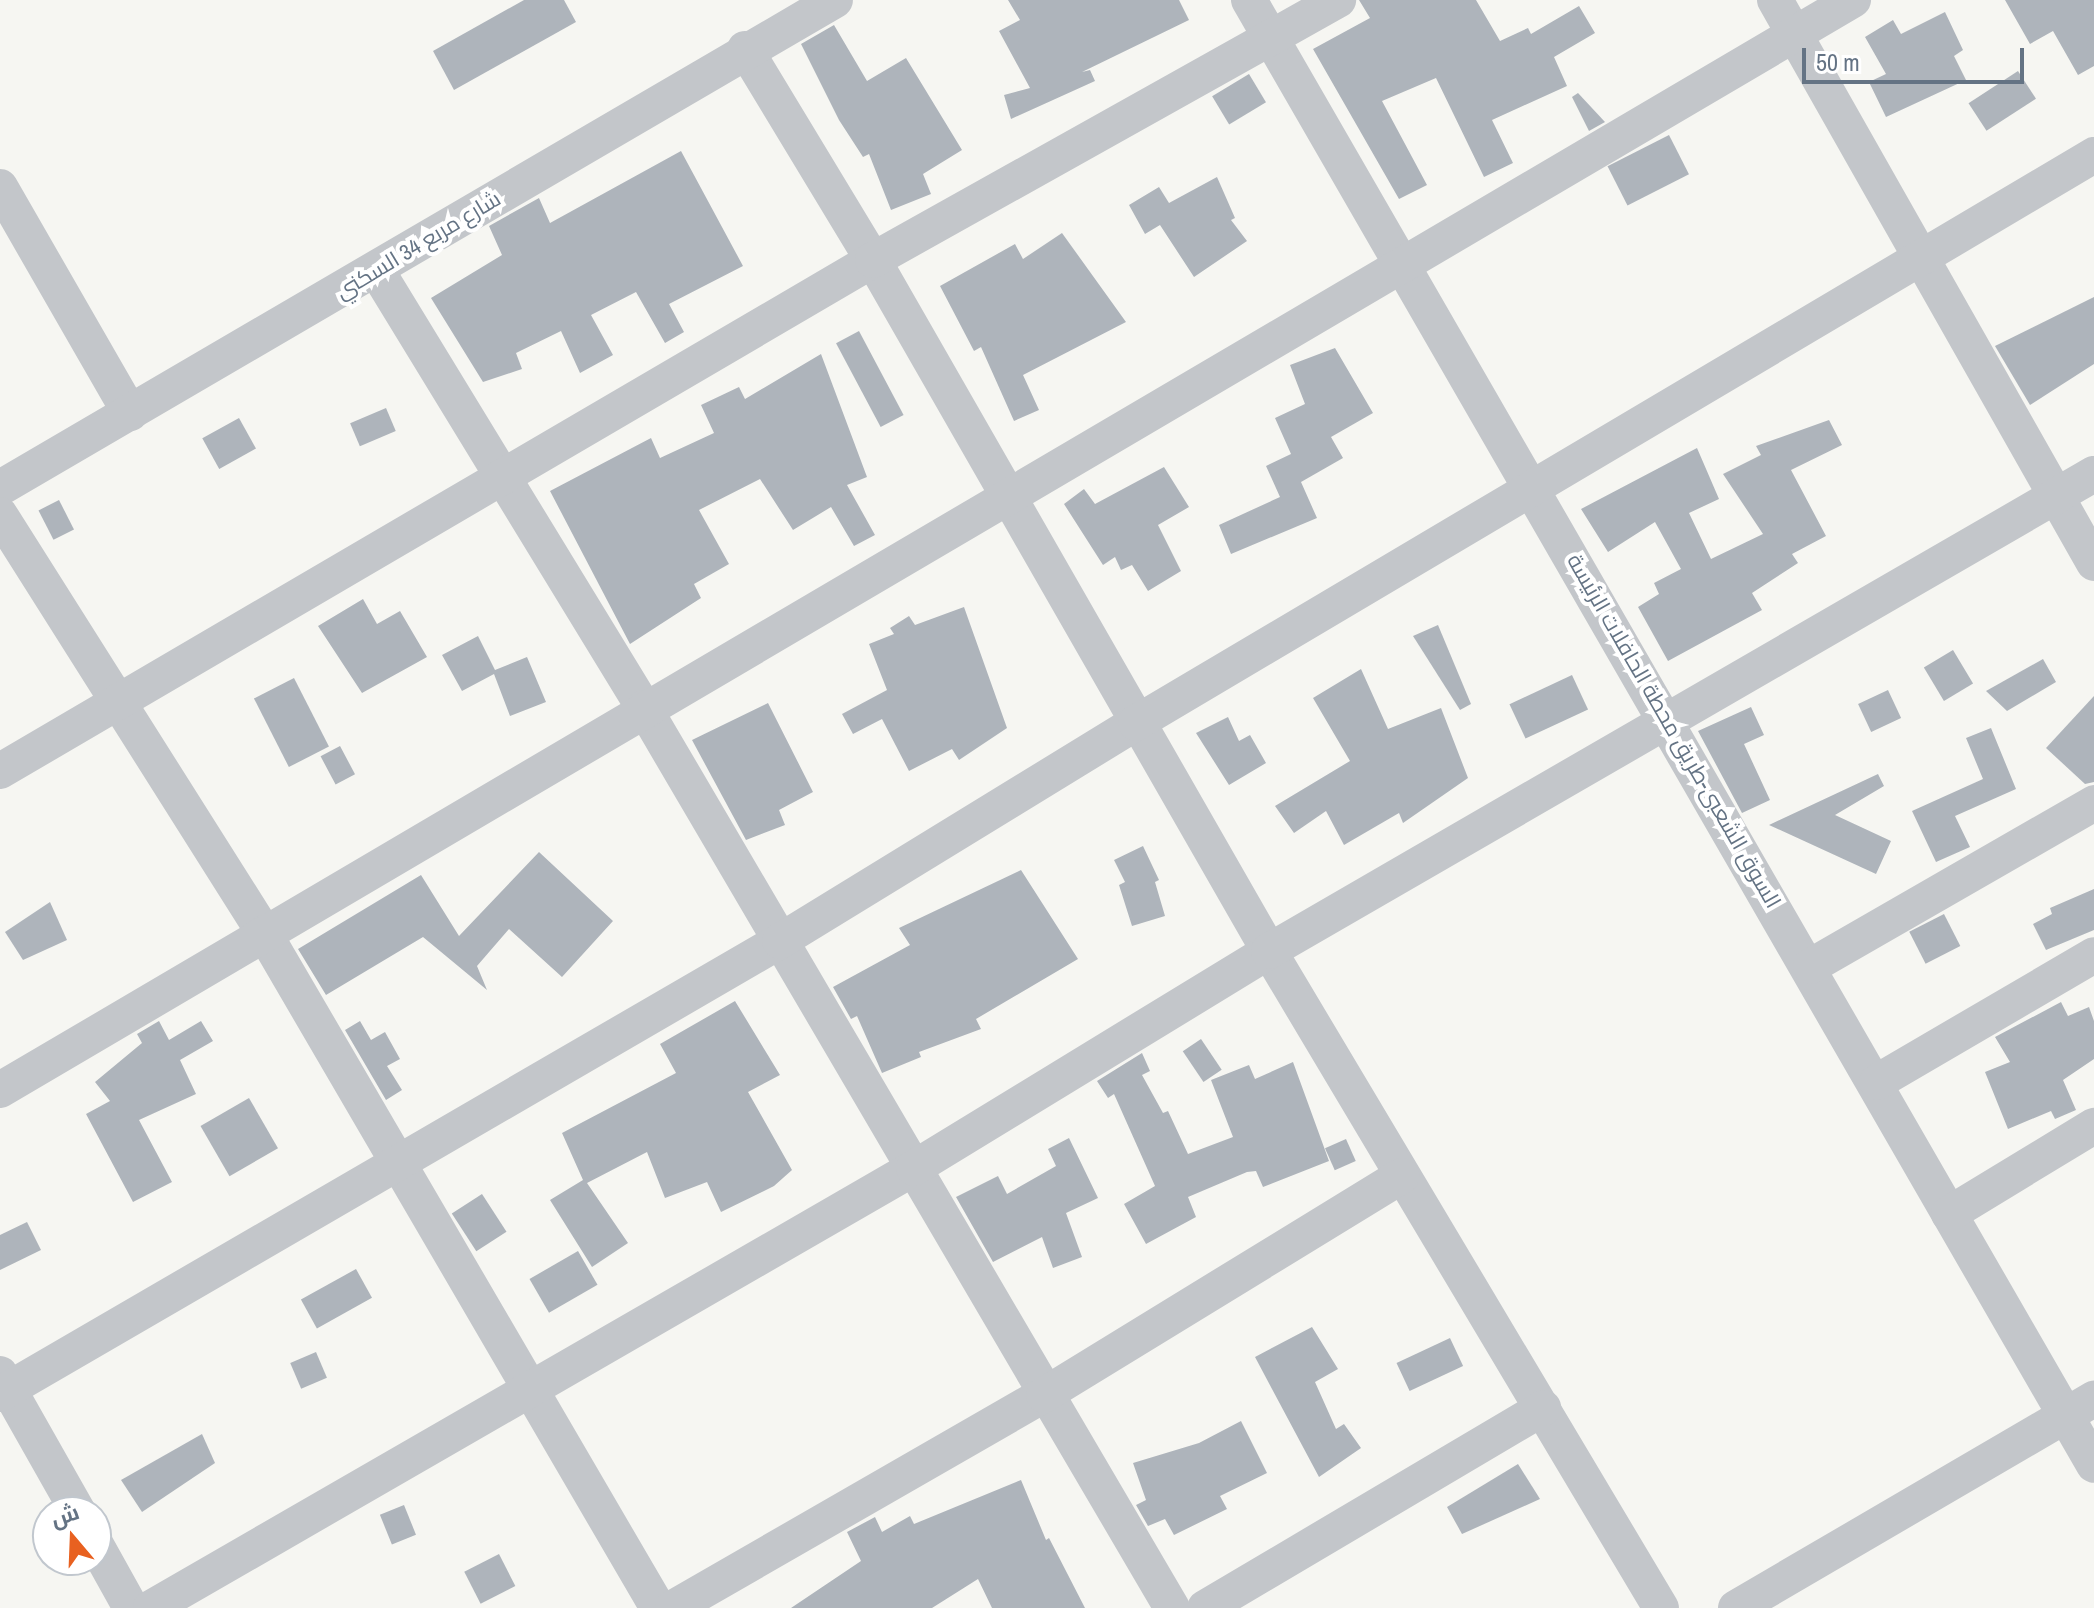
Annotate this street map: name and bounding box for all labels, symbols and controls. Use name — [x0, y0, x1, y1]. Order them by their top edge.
scale bar — [1806, 32, 2028, 82]
text: 50 m — [1816, 46, 1860, 78]
street label: شارع مربع 34 السكني — [331, 185, 505, 305]
street label: السوق الشعبى-طريق محطة الحافلات الرئيسة — [1561, 549, 1787, 913]
north arrow — [32, 1496, 112, 1576]
text: ش — [47, 1496, 83, 1534]

